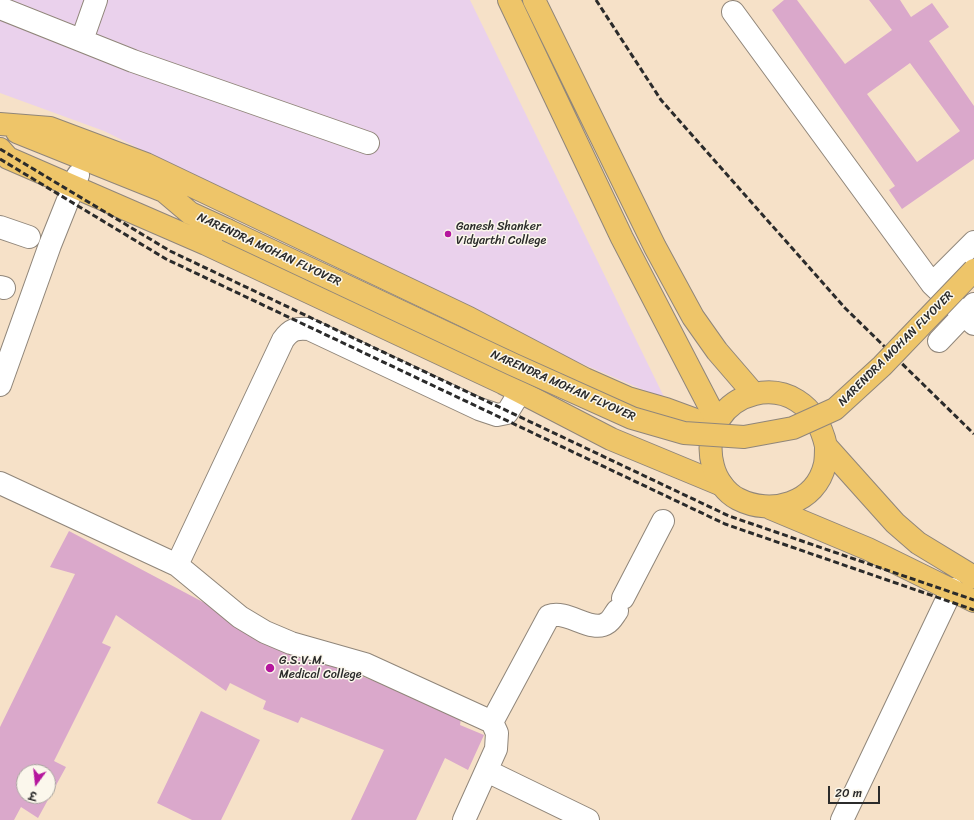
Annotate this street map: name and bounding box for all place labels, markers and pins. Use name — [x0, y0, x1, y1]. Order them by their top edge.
place label: Ganesh Shanker Vidyarthi College — [456, 220, 546, 248]
marker: Ganesh Shanker Vidyarthi College — [443, 229, 453, 239]
place label: G.S.V.M. Medical College — [279, 654, 362, 682]
marker: G.S.V.M. Medical College — [264, 662, 276, 674]

